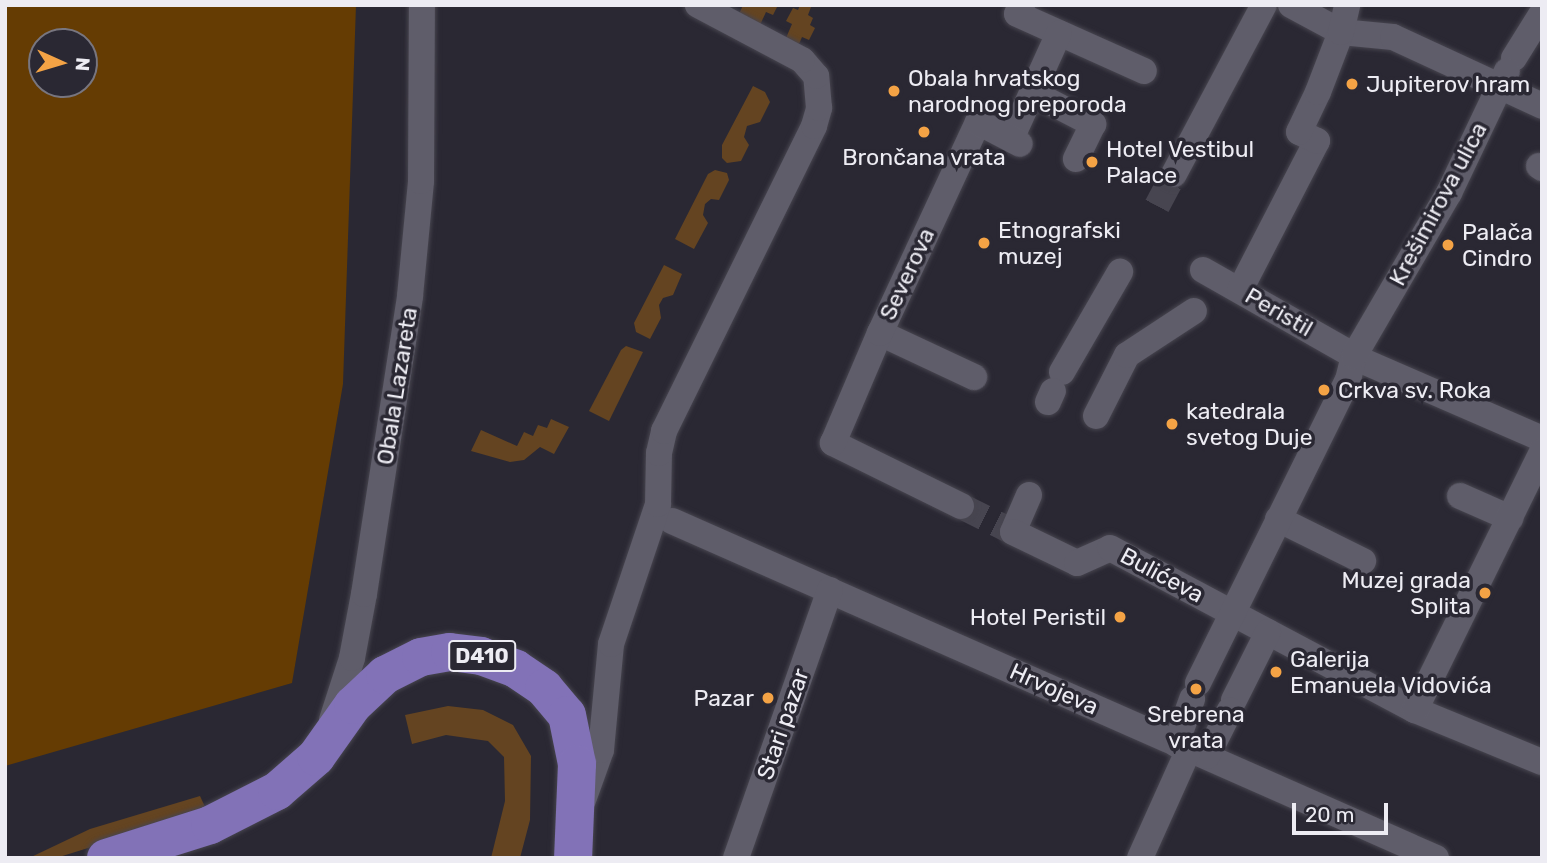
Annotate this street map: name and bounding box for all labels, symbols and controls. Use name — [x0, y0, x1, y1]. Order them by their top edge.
north arrow — [28, 28, 98, 98]
text: N — [71, 57, 94, 72]
place label: Obala hrvatskog narodnog preporoda — [908, 64, 1127, 118]
place label: Jupiterov hram — [1366, 70, 1531, 98]
marker: Jupiterov hram — [1344, 76, 1360, 92]
marker: Obala hrvatskog narodnog preporoda — [886, 83, 902, 99]
street label: Krešimirova ulica — [1383, 118, 1493, 290]
marker: Brončana vrata — [916, 124, 932, 140]
place label: Hotel Vestibul Palace — [1106, 135, 1255, 189]
place label: Brončana vrata — [842, 143, 1006, 171]
marker: Hotel Vestibul Palace — [1084, 154, 1100, 170]
place label: Etnografski muzej — [998, 216, 1121, 270]
place label: Palača Cindro — [1462, 218, 1533, 272]
street label: Severova — [874, 224, 940, 324]
marker: Etnografski muzej — [976, 235, 992, 251]
marker: Palača Cindro — [1440, 237, 1456, 253]
street label: Peristil — [1240, 282, 1318, 342]
street label: Obala Lazareta — [371, 305, 423, 467]
place label: Crkva sv. Roka — [1338, 376, 1491, 404]
marker: Crkva sv. Roka — [1316, 382, 1332, 398]
place label: katedrala svetog Duje — [1186, 397, 1313, 451]
marker: katedrala svetog Duje — [1164, 416, 1180, 432]
street label: Bulićeva — [1116, 542, 1208, 608]
place label: Muzej grada Splita — [1342, 566, 1471, 620]
marker: Muzej grada Splita — [1477, 585, 1493, 601]
place label: Hotel Peristil — [970, 603, 1106, 631]
marker: Hotel Peristil — [1112, 609, 1128, 625]
road number: D410 — [447, 638, 517, 674]
place label: Galerija Emanuela Vidovića — [1290, 645, 1492, 699]
street label: Hrvojeva — [1005, 657, 1103, 721]
marker: Galerija Emanuela Vidovića — [1268, 664, 1284, 680]
street label: Stari pazar — [751, 665, 815, 783]
marker: Srebrena vrata — [1188, 681, 1204, 697]
place label: Pazar — [694, 684, 754, 712]
marker: Pazar — [760, 690, 776, 706]
place label: Srebrena vrata — [1147, 700, 1245, 754]
scale bar — [1295, 790, 1391, 834]
text: 20 m — [1305, 802, 1354, 827]

